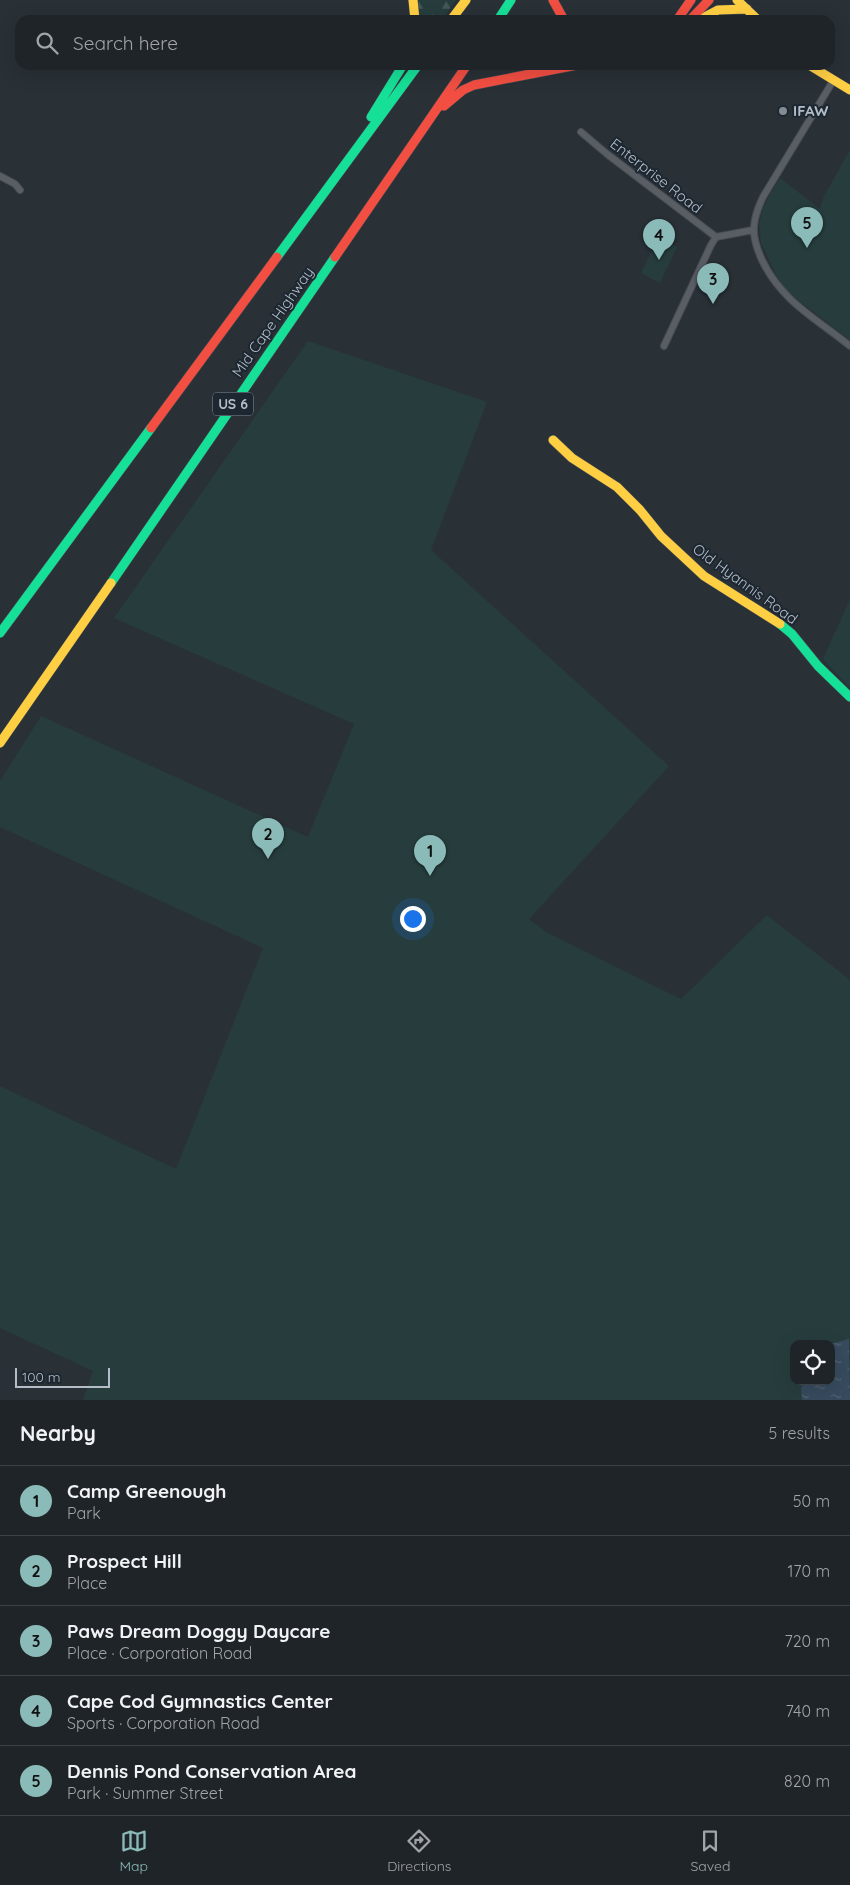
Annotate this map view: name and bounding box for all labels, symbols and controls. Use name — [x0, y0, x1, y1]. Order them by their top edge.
search box — [15, 15, 835, 70]
icon: search — [33, 29, 61, 57]
text: Search here — [73, 31, 178, 55]
place label: IFAW — [793, 101, 828, 120]
marker: IFAW — [777, 105, 789, 117]
street label: Enterprise Road — [607, 134, 706, 217]
pin: 5 — [791, 207, 823, 248]
pin: 4 — [643, 219, 675, 260]
street label: Mid Cape Highway — [227, 263, 318, 380]
pin: 3 — [697, 263, 729, 304]
road number: US 6 — [213, 392, 253, 416]
street label: Old Hyannis Road — [689, 539, 802, 628]
pin: 2 — [252, 818, 284, 859]
pin: 1 — [414, 835, 446, 876]
your location — [400, 906, 426, 932]
map controls — [790, 1340, 835, 1385]
button: locate — [790, 1340, 835, 1385]
scale bar — [15, 1365, 110, 1388]
text: 100 m — [22, 1368, 60, 1386]
text: Nearby — [20, 1420, 96, 1446]
text: 5 results — [769, 1423, 830, 1443]
text: Camp Greenough — [67, 1479, 227, 1503]
text: 1 — [33, 1491, 39, 1511]
text: 50 m — [793, 1491, 830, 1511]
text: Park — [67, 1503, 101, 1523]
text: Prospect Hill — [67, 1549, 182, 1573]
text: 2 — [31, 1561, 41, 1581]
text: 170 m — [787, 1561, 830, 1581]
text: Place — [67, 1573, 107, 1593]
text: Paws Dream Doggy Daycare — [67, 1619, 330, 1643]
text: 3 — [32, 1631, 40, 1651]
text: 720 m — [784, 1631, 830, 1651]
text: Place · Corporation Road — [67, 1643, 252, 1663]
text: Cape Cod Gymnastics Center — [67, 1689, 333, 1713]
text: 4 — [31, 1701, 41, 1721]
text: 740 m — [786, 1701, 830, 1721]
text: Sports · Corporation Road — [67, 1713, 260, 1733]
text: Dennis Pond Conservation Area — [67, 1759, 356, 1783]
text: 5 — [31, 1771, 41, 1791]
text: 820 m — [784, 1771, 830, 1791]
text: Park · Summer Street — [67, 1783, 223, 1803]
tab: Map — [120, 1827, 148, 1875]
tab: Directions — [387, 1827, 451, 1875]
tab: Saved — [690, 1827, 730, 1875]

